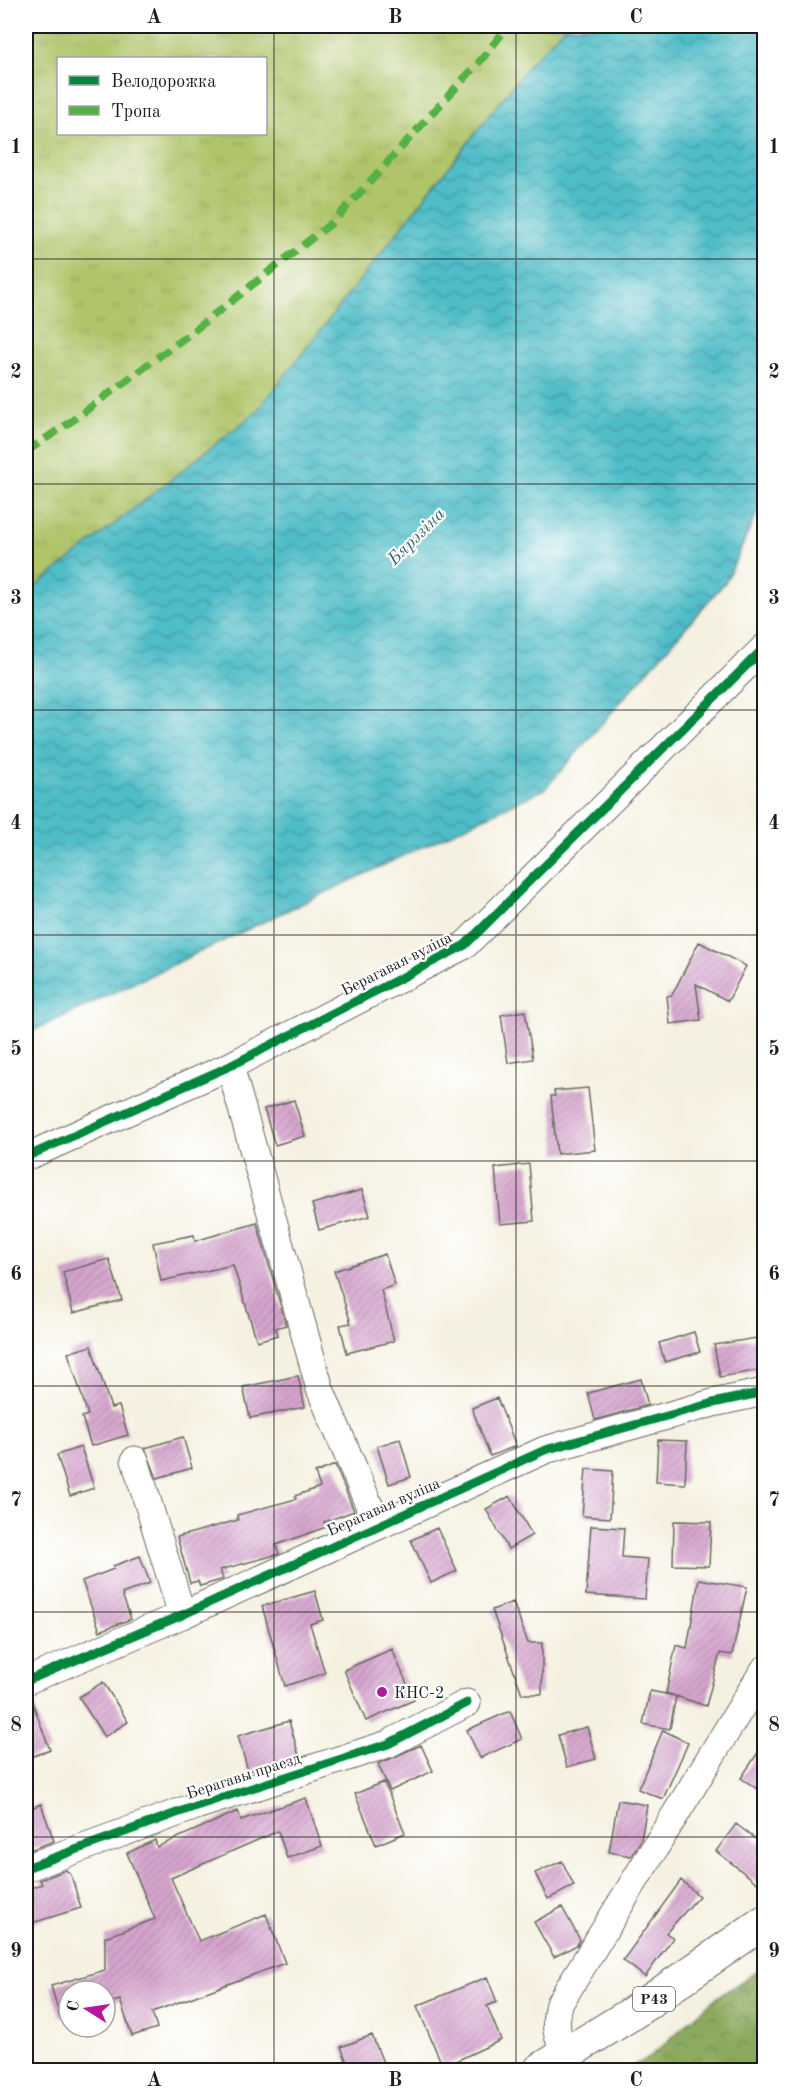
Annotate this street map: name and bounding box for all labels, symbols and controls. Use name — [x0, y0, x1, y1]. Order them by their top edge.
text: A — [146, 8, 162, 28]
text: B — [388, 8, 402, 28]
text: C — [629, 8, 643, 28]
legend — [57, 57, 267, 135]
text: Велодорожка — [111, 73, 216, 91]
text: Тропа — [111, 103, 161, 121]
text: 1 — [10, 138, 22, 158]
text: 1 — [768, 138, 780, 158]
text: 2 — [10, 363, 22, 383]
text: 2 — [768, 363, 780, 383]
water label: Бярэзіна — [384, 505, 449, 569]
text: 3 — [10, 589, 22, 609]
text: 3 — [768, 589, 780, 609]
text: 4 — [10, 814, 22, 834]
text: 4 — [768, 814, 780, 834]
street label: Берагавая вуліца — [339, 930, 455, 1000]
text: 5 — [10, 1039, 22, 1060]
text: 5 — [768, 1039, 780, 1060]
text: 6 — [10, 1265, 22, 1285]
text: 6 — [768, 1265, 780, 1285]
street label: Берагавая вуліца — [325, 1476, 443, 1540]
text: 7 — [10, 1491, 22, 1511]
text: 7 — [768, 1491, 780, 1511]
marker: КНС-2 — [375, 1685, 389, 1699]
place label: КНС-2 — [394, 1686, 444, 1702]
text: 8 — [10, 1716, 22, 1736]
text: 8 — [768, 1716, 780, 1736]
street label: Берагавы праезд — [185, 1751, 303, 1803]
text: 9 — [10, 1942, 22, 1962]
text: 9 — [768, 1942, 780, 1962]
north arrow — [57, 1979, 117, 2039]
road number: Р43 — [633, 1987, 675, 2011]
text: С — [65, 1999, 83, 2013]
text: A — [146, 2071, 162, 2091]
text: B — [388, 2071, 402, 2091]
text: C — [629, 2071, 643, 2091]

